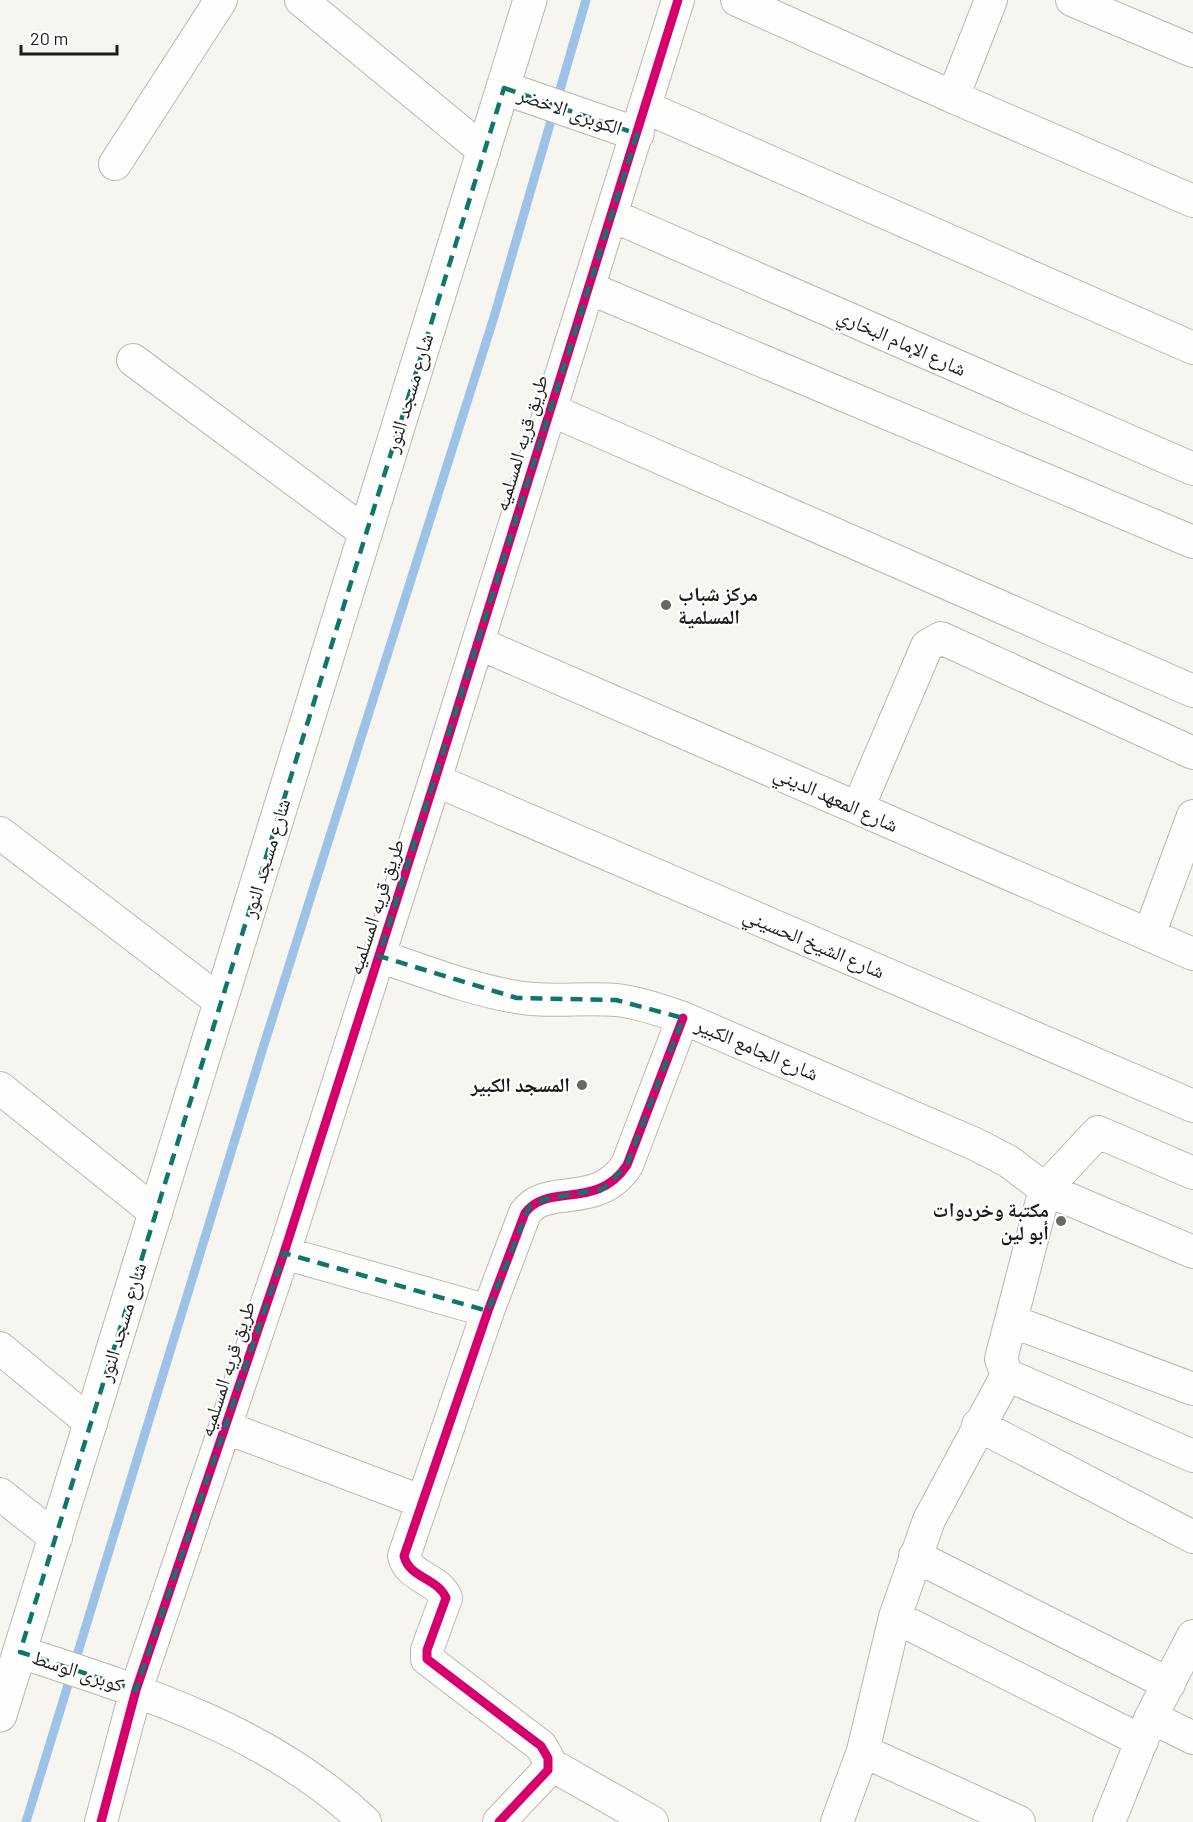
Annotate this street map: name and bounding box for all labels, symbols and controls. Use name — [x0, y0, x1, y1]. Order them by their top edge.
scale bar — [21, 18, 117, 56]
text: 20 m — [30, 27, 68, 49]
street label: الكوبرى الاخضر — [514, 81, 626, 140]
street label: شارع الإمام البخاري — [832, 302, 971, 385]
street label: شارع مسجد النور — [378, 330, 439, 457]
street label: طريق قريه المسلميه — [488, 372, 553, 514]
place label: مركز شباب المسلمية — [678, 581, 758, 629]
marker: مركز شباب المسلمية — [659, 598, 673, 612]
street label: شارع المعهد الديني — [768, 760, 902, 841]
street label: شارع مسجد النور — [235, 795, 296, 922]
street label: طريق قريه المسلميه — [342, 836, 409, 978]
street label: شارع الشيخ الحسيني — [738, 901, 889, 987]
street label: شارع الجامع الكبير — [691, 1011, 823, 1087]
place label: المسجد الكبير — [470, 1072, 570, 1097]
marker: المسجد الكبير — [575, 1078, 589, 1092]
place label: مكتبة وخردوات أبو لين — [933, 1197, 1049, 1246]
marker: مكتبة وخردوات أبو لين — [1054, 1214, 1068, 1228]
street label: شارع مسجد النور — [91, 1259, 152, 1386]
street label: طريق قريه المسلميه — [193, 1298, 260, 1440]
street label: كوبرى الوسط — [29, 1644, 127, 1697]

